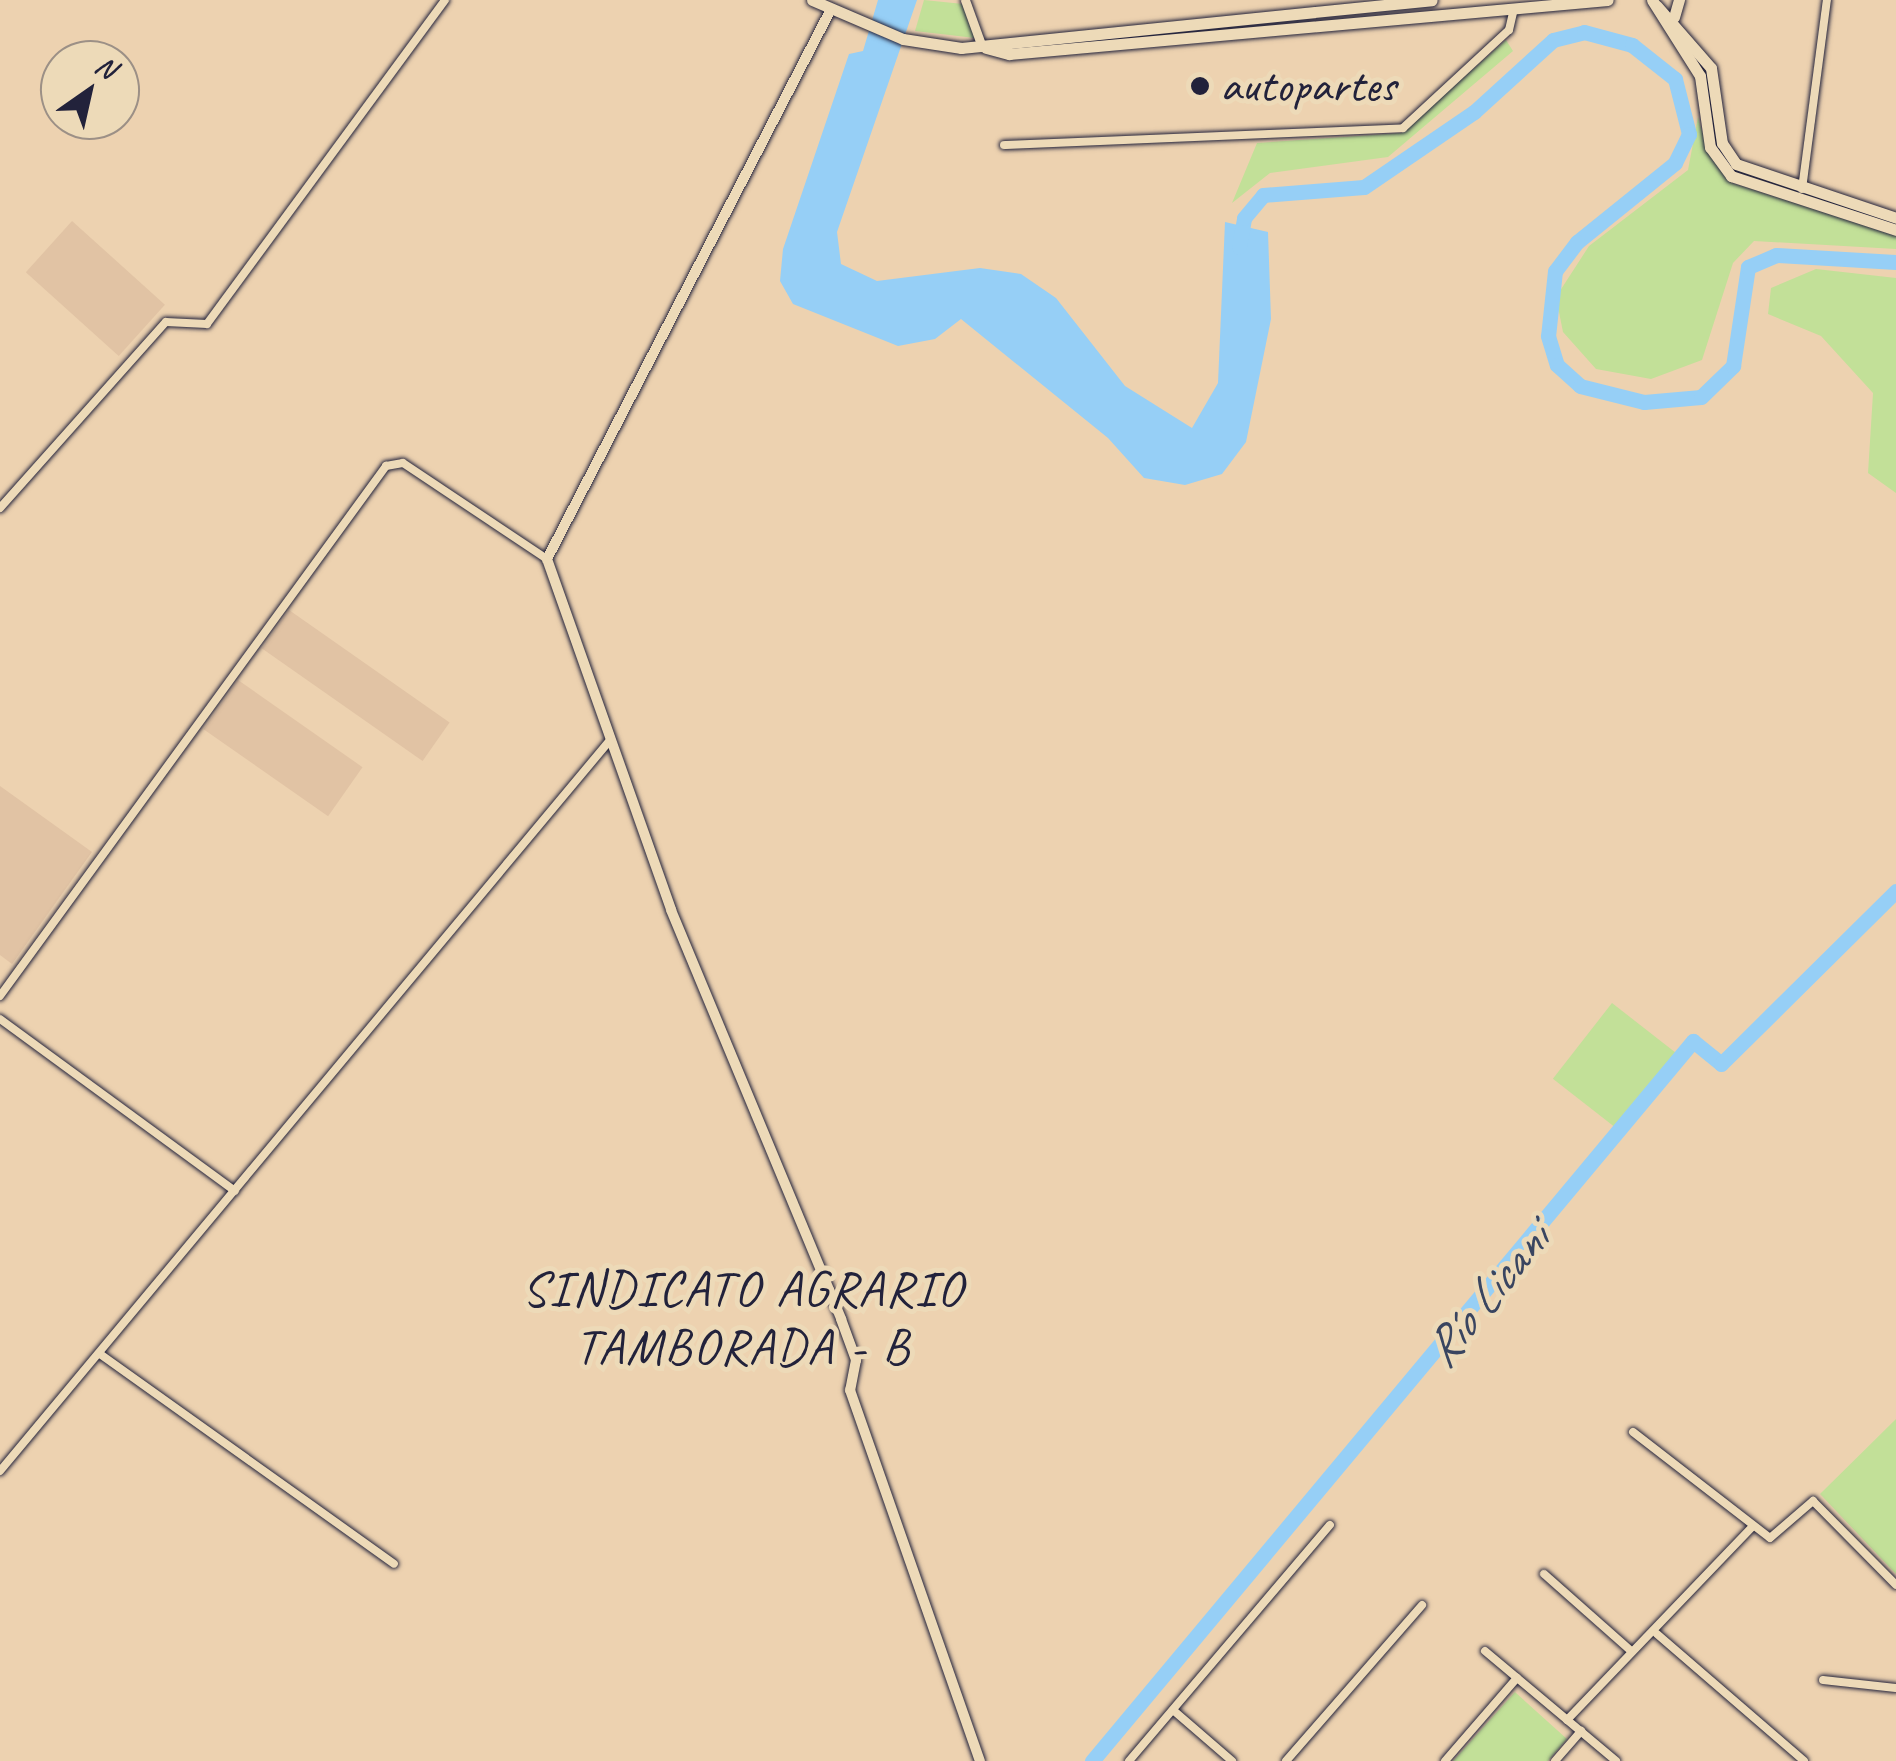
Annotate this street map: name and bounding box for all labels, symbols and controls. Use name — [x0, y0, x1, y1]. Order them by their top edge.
north arrow — [40, 40, 140, 140]
text: N — [89, 47, 123, 86]
place label: autopartes — [1220, 57, 1396, 115]
marker: autopartes — [1189, 75, 1211, 97]
water label: Río Licani — [1410, 1211, 1562, 1379]
district label: SINDICATO AGRARIO TAMBORADA - B — [524, 1258, 962, 1376]

